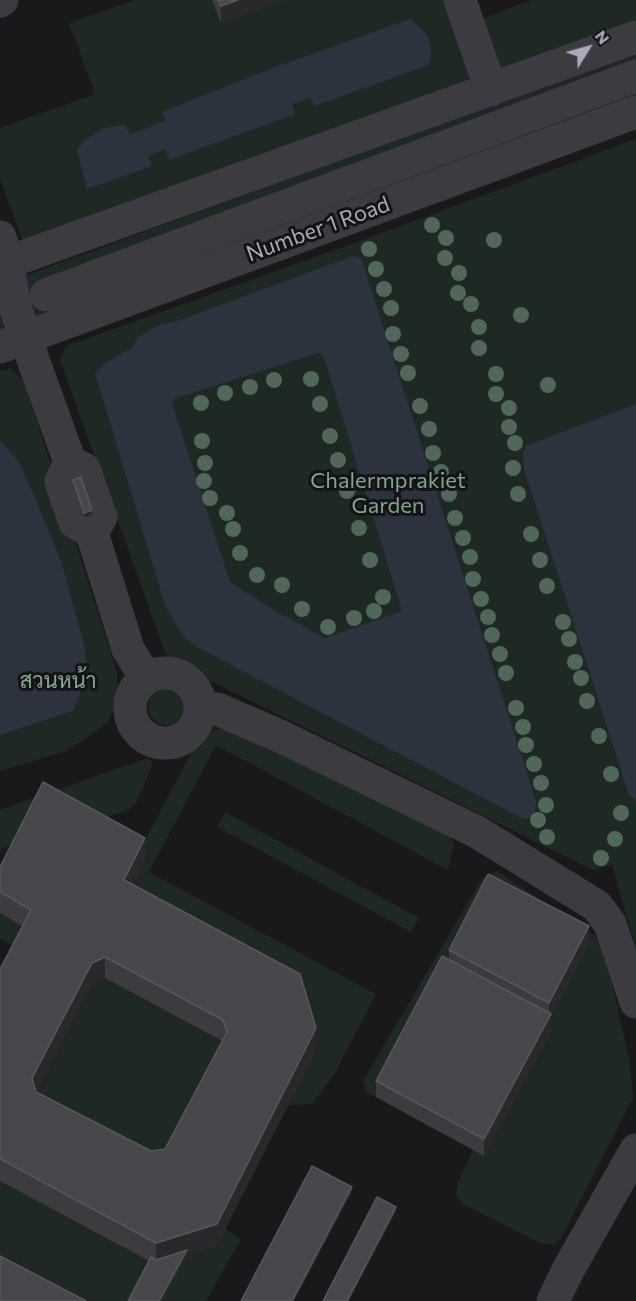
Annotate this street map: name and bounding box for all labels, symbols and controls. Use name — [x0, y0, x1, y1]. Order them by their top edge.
north arrow — [558, 18, 618, 78]
text: N — [592, 26, 614, 47]
street label: Number 1 Road — [243, 191, 393, 267]
park label: Chalermprakiet Garden — [310, 468, 466, 520]
park label: สวนหน้า — [20, 668, 96, 694]

